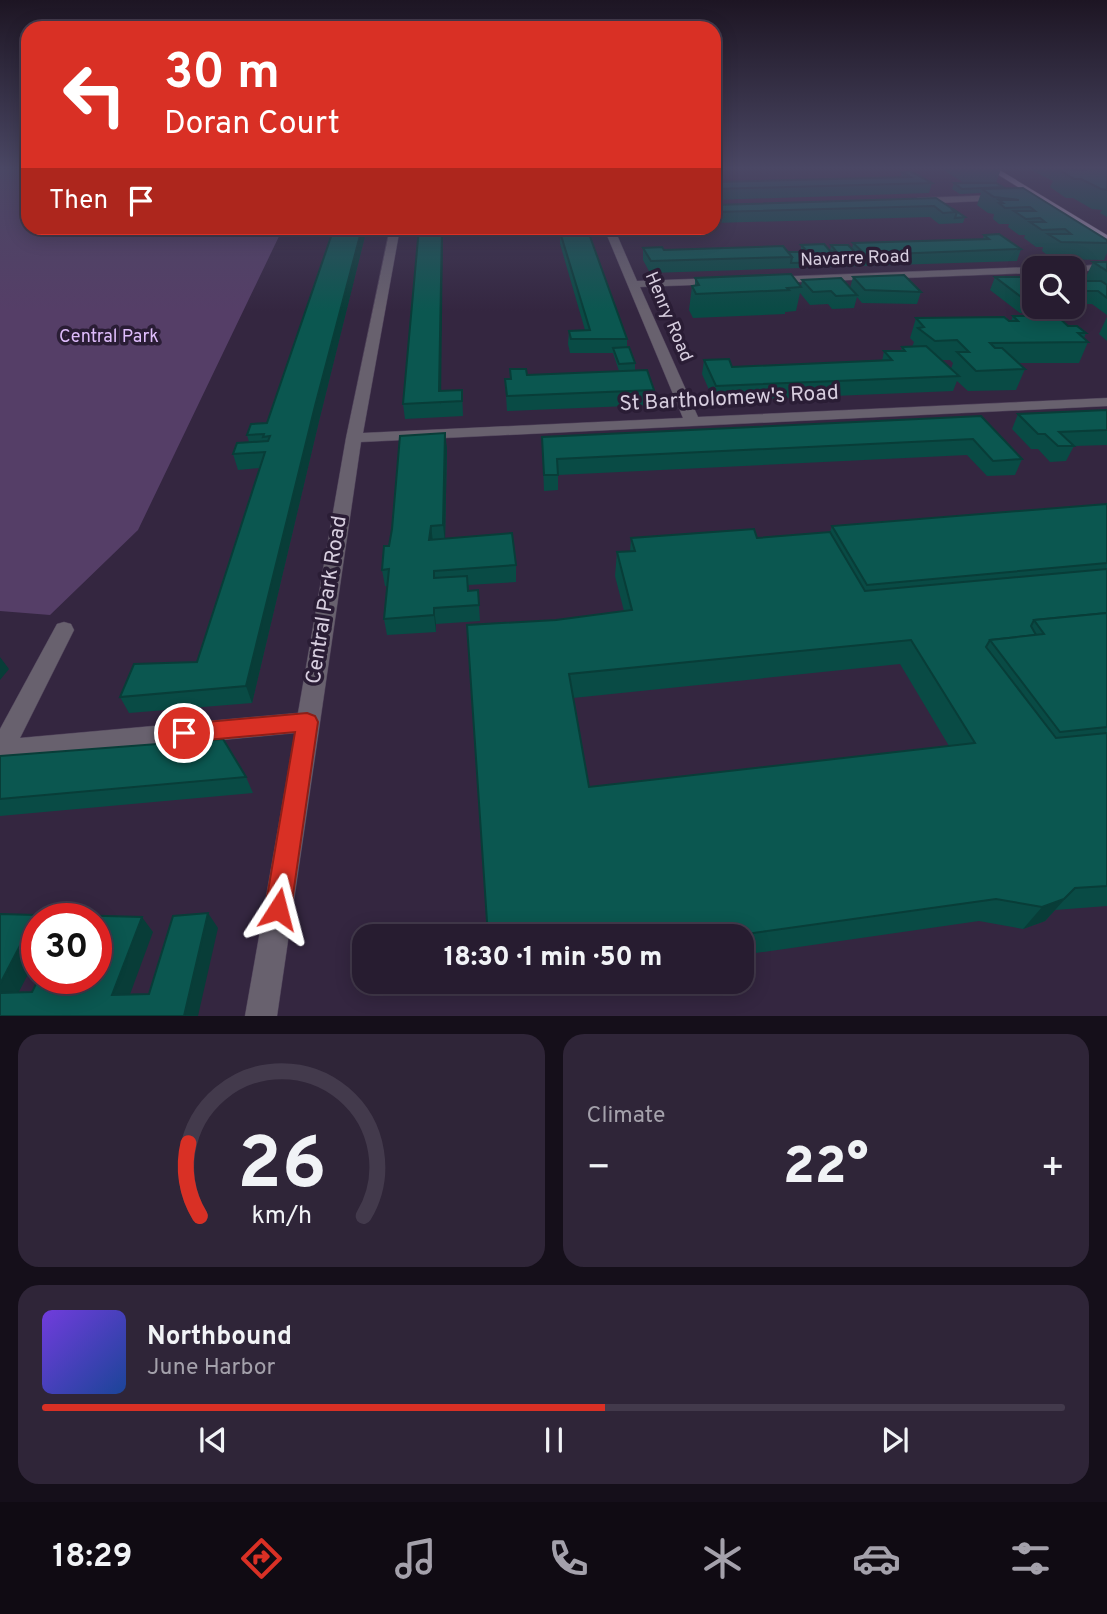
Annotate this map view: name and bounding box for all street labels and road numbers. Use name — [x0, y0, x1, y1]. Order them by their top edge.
street label: Navarre Road — [800, 246, 910, 272]
street label: Henry Road — [639, 269, 697, 365]
street label: St Bartholomew's Road — [619, 380, 839, 418]
street label: Central Park Road — [300, 514, 354, 686]

